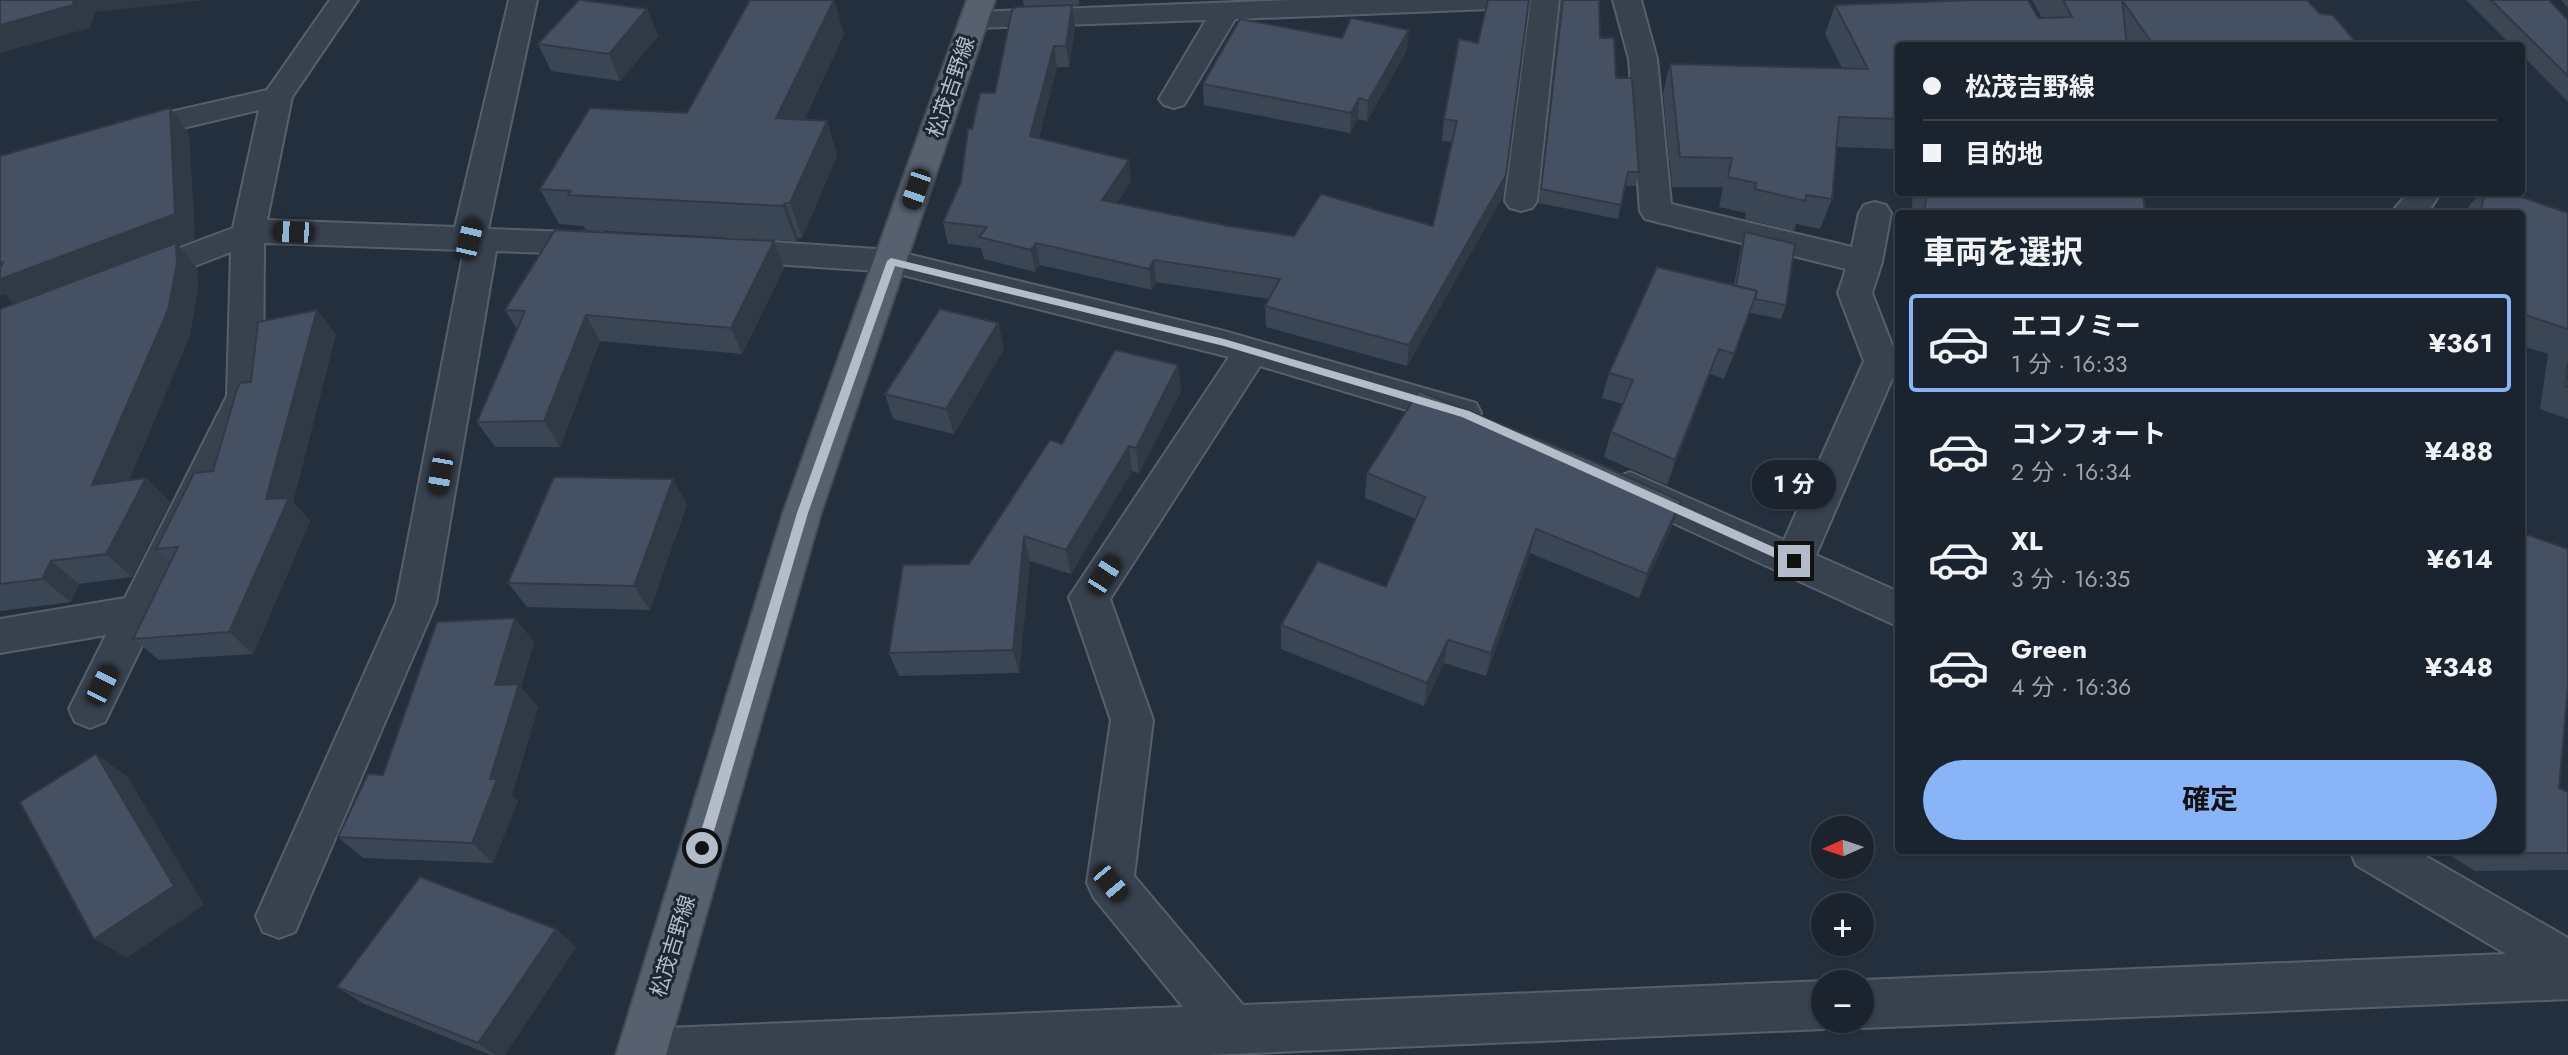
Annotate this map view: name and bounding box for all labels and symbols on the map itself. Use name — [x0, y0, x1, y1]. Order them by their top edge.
street label: 松茂吉野線 — [920, 32, 982, 142]
car — [900, 166, 933, 212]
car — [455, 216, 484, 262]
car — [272, 221, 315, 243]
car — [427, 451, 454, 497]
callout: 1 分 — [1752, 460, 1836, 508]
route end — [1778, 545, 1810, 577]
car — [1084, 552, 1125, 598]
car — [84, 662, 121, 708]
north arrow — [1811, 816, 1874, 878]
route start — [686, 832, 718, 864]
car — [1089, 860, 1132, 906]
street label: 松茂吉野線 — [643, 891, 703, 1001]

